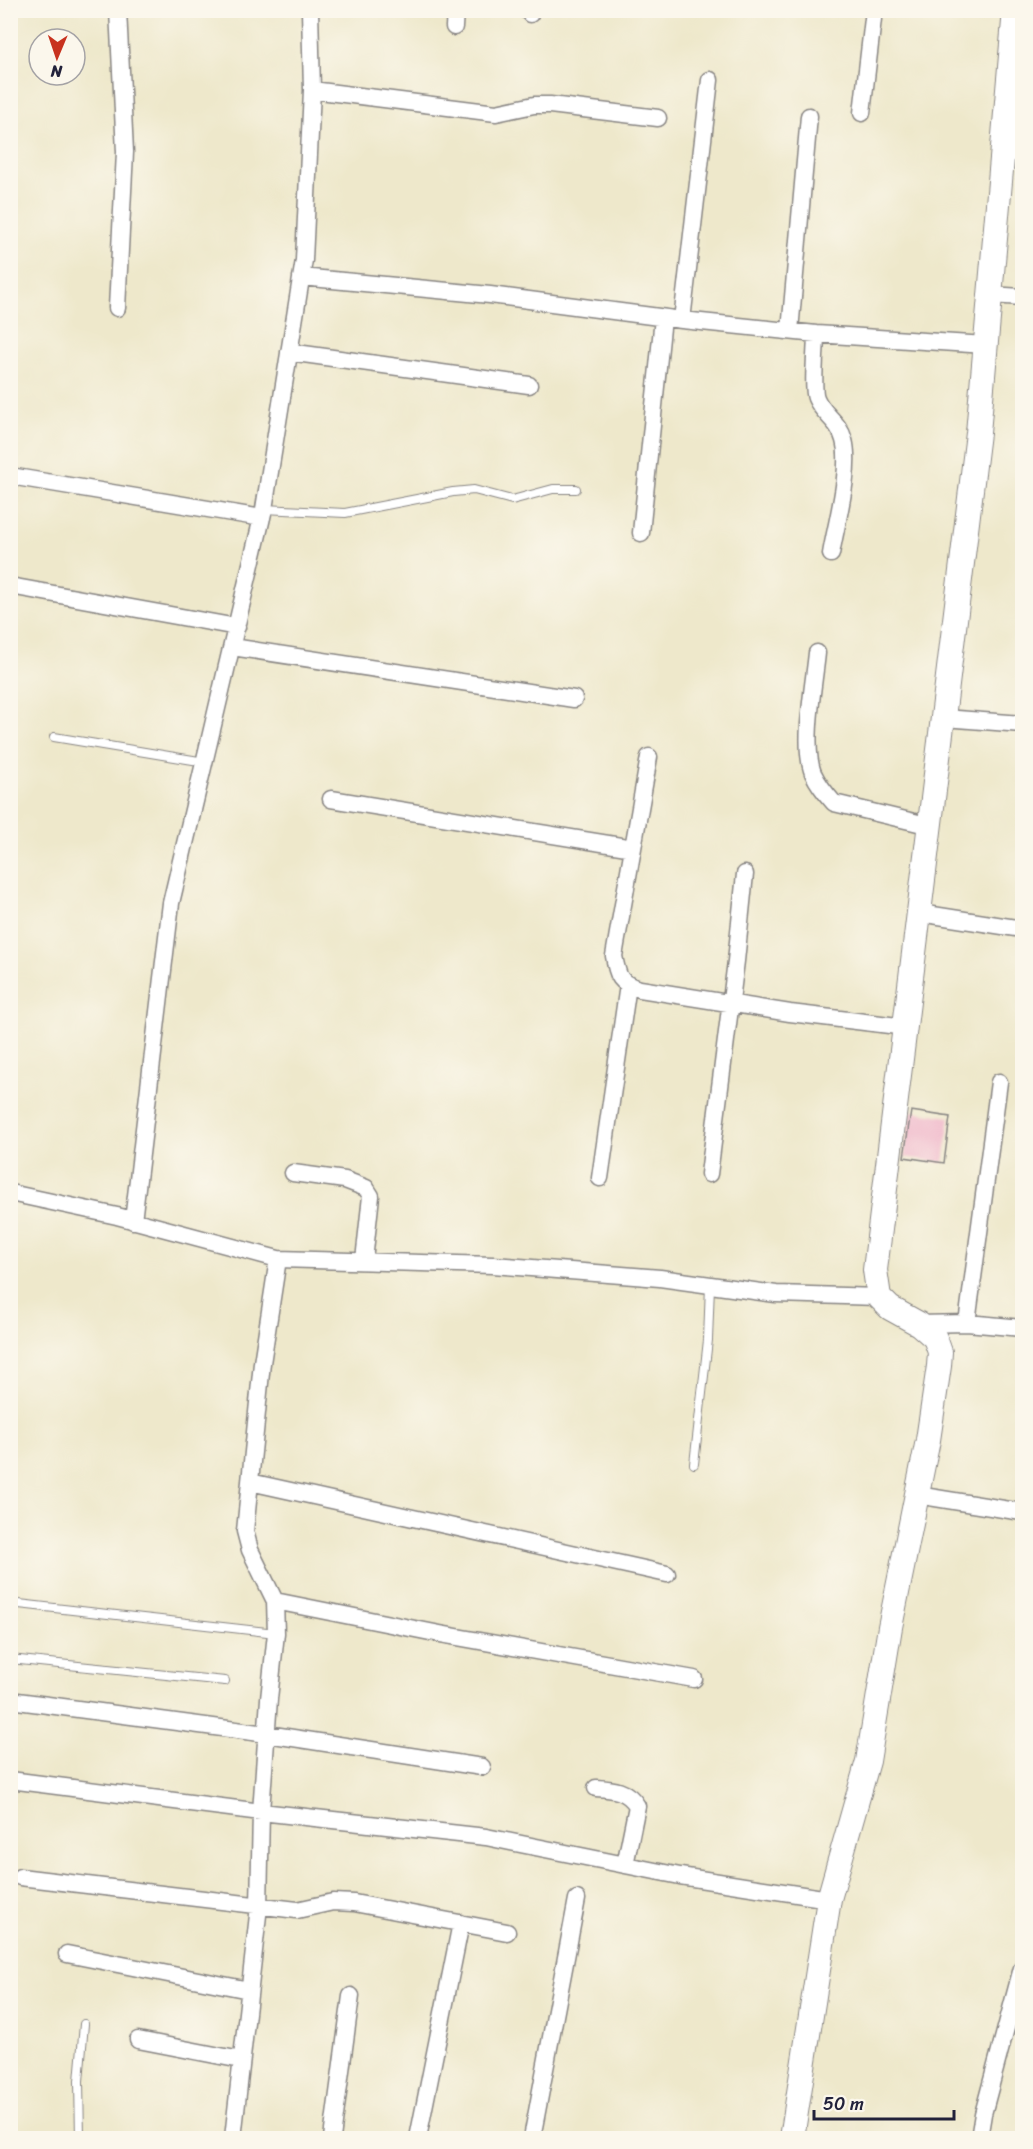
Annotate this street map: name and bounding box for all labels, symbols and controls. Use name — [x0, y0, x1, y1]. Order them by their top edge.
north arrow — [27, 27, 87, 87]
text: N — [50, 57, 64, 86]
scale bar — [814, 2083, 954, 2121]
text: 50 m — [823, 2088, 864, 2120]

